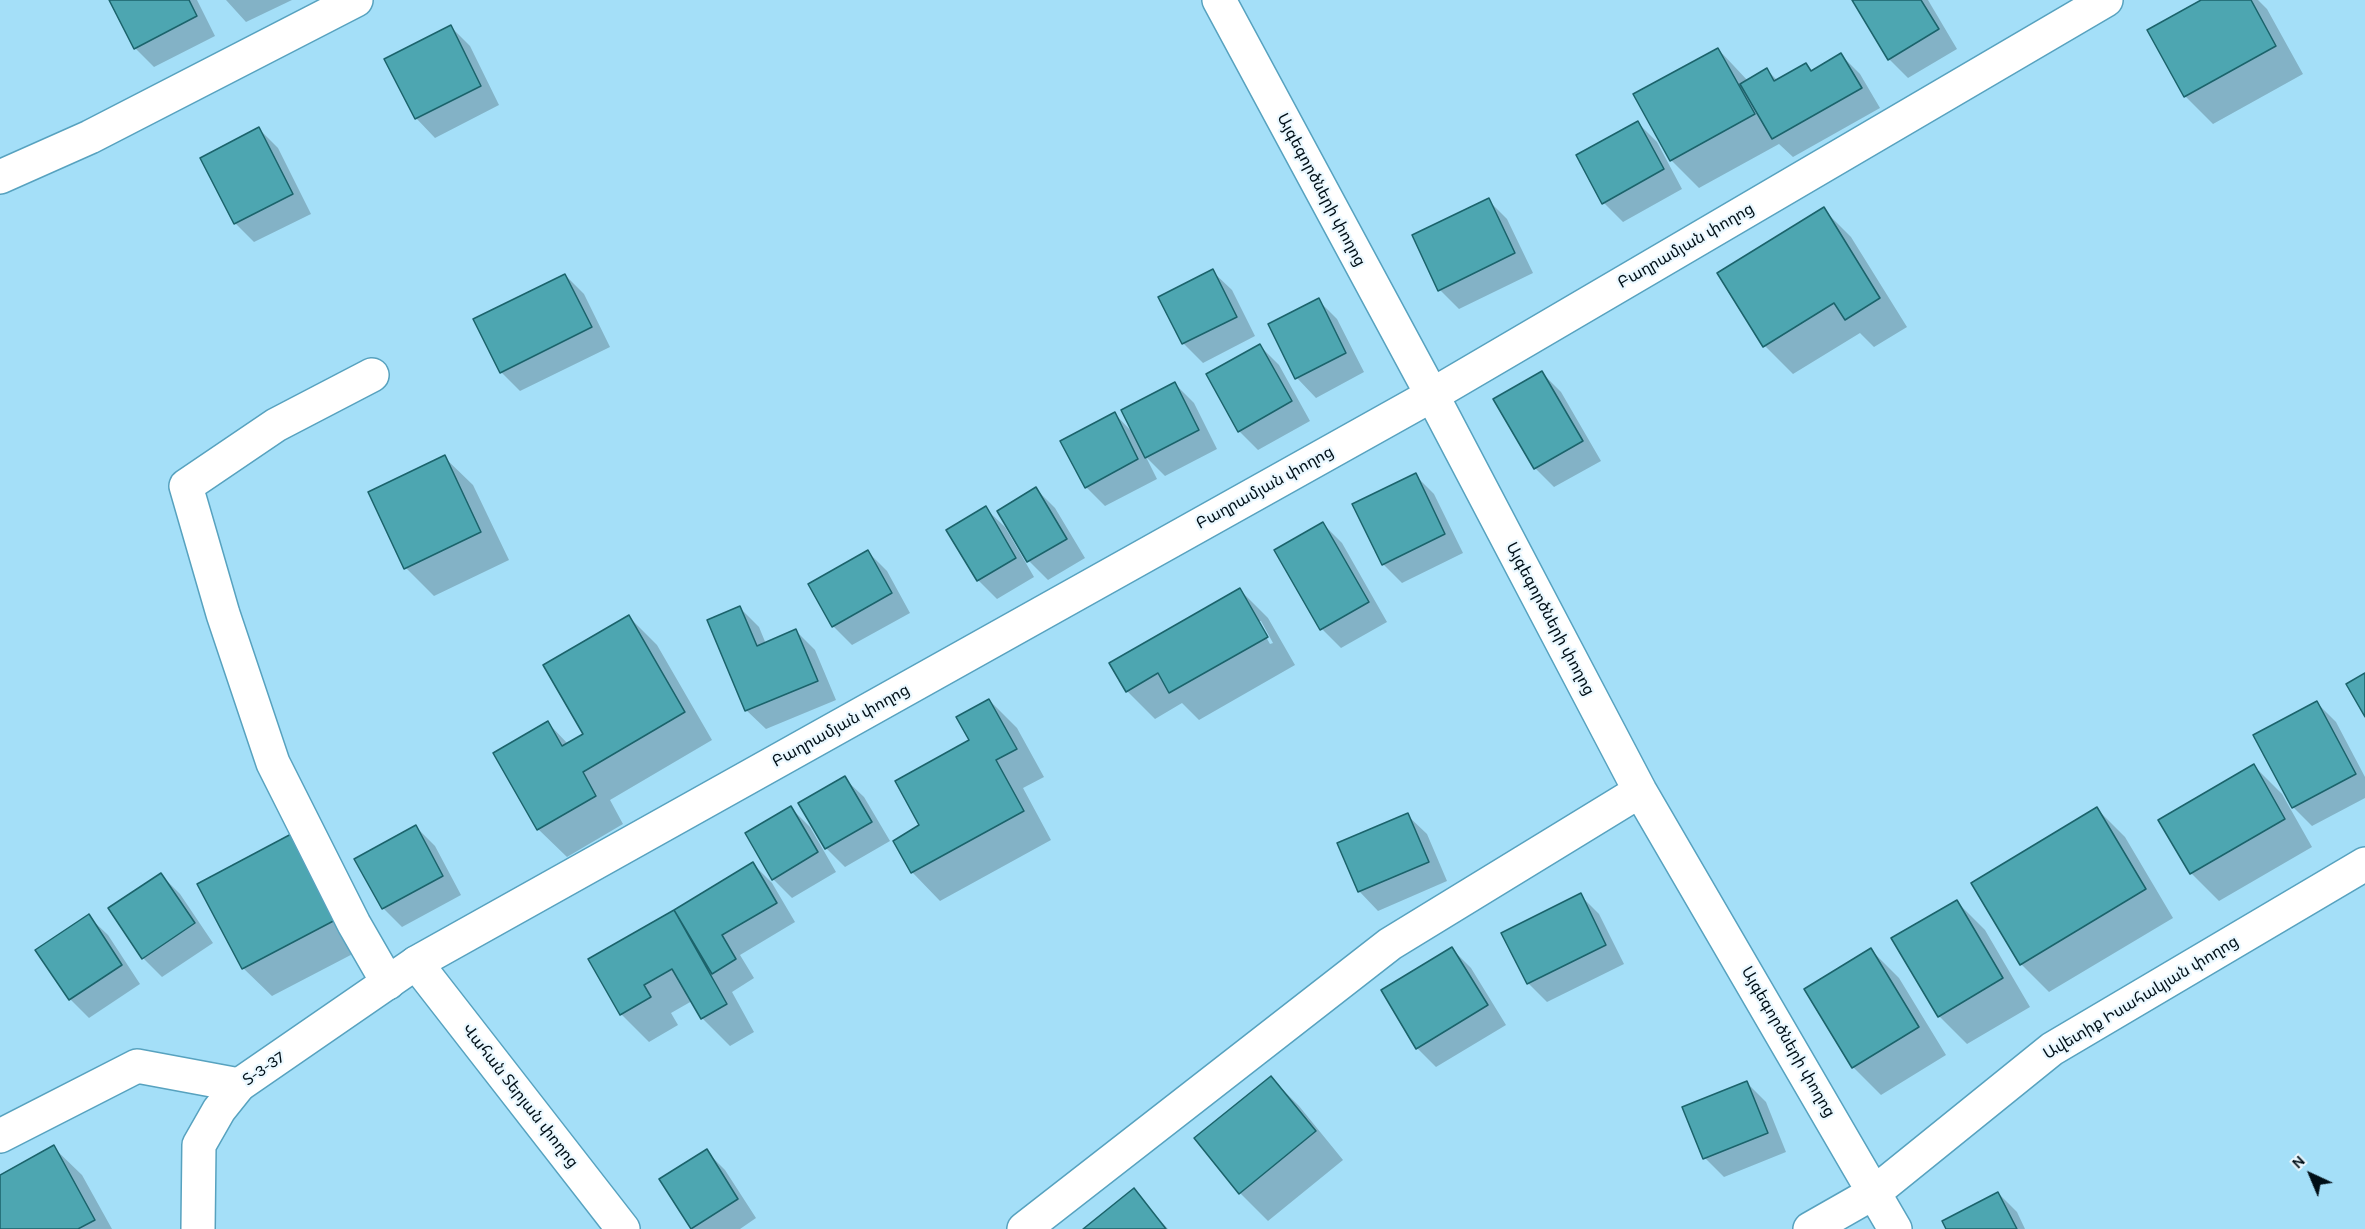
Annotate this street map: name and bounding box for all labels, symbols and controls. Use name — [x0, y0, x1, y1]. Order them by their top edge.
street label: Այգեգործների փողոց — [1272, 110, 1370, 270]
street label: Բաղրամյան փողոց — [1614, 199, 1758, 293]
street label: Բաղրամյան փողոց — [1193, 442, 1337, 534]
street label: Այգեգործների փողոց — [1501, 539, 1599, 699]
street label: Բաղրամյան փողոց — [769, 680, 913, 772]
street label: Ավետիք Իսահակյան փողոց — [2040, 932, 2242, 1064]
street label: Այգեգործների փողոց — [1737, 963, 1839, 1121]
street label: Վահան Տերյան փողոց — [458, 1020, 582, 1172]
street label: Տ-3-37 — [239, 1048, 289, 1090]
north arrow — [2281, 1145, 2341, 1205]
text: N — [2287, 1151, 2309, 1173]

